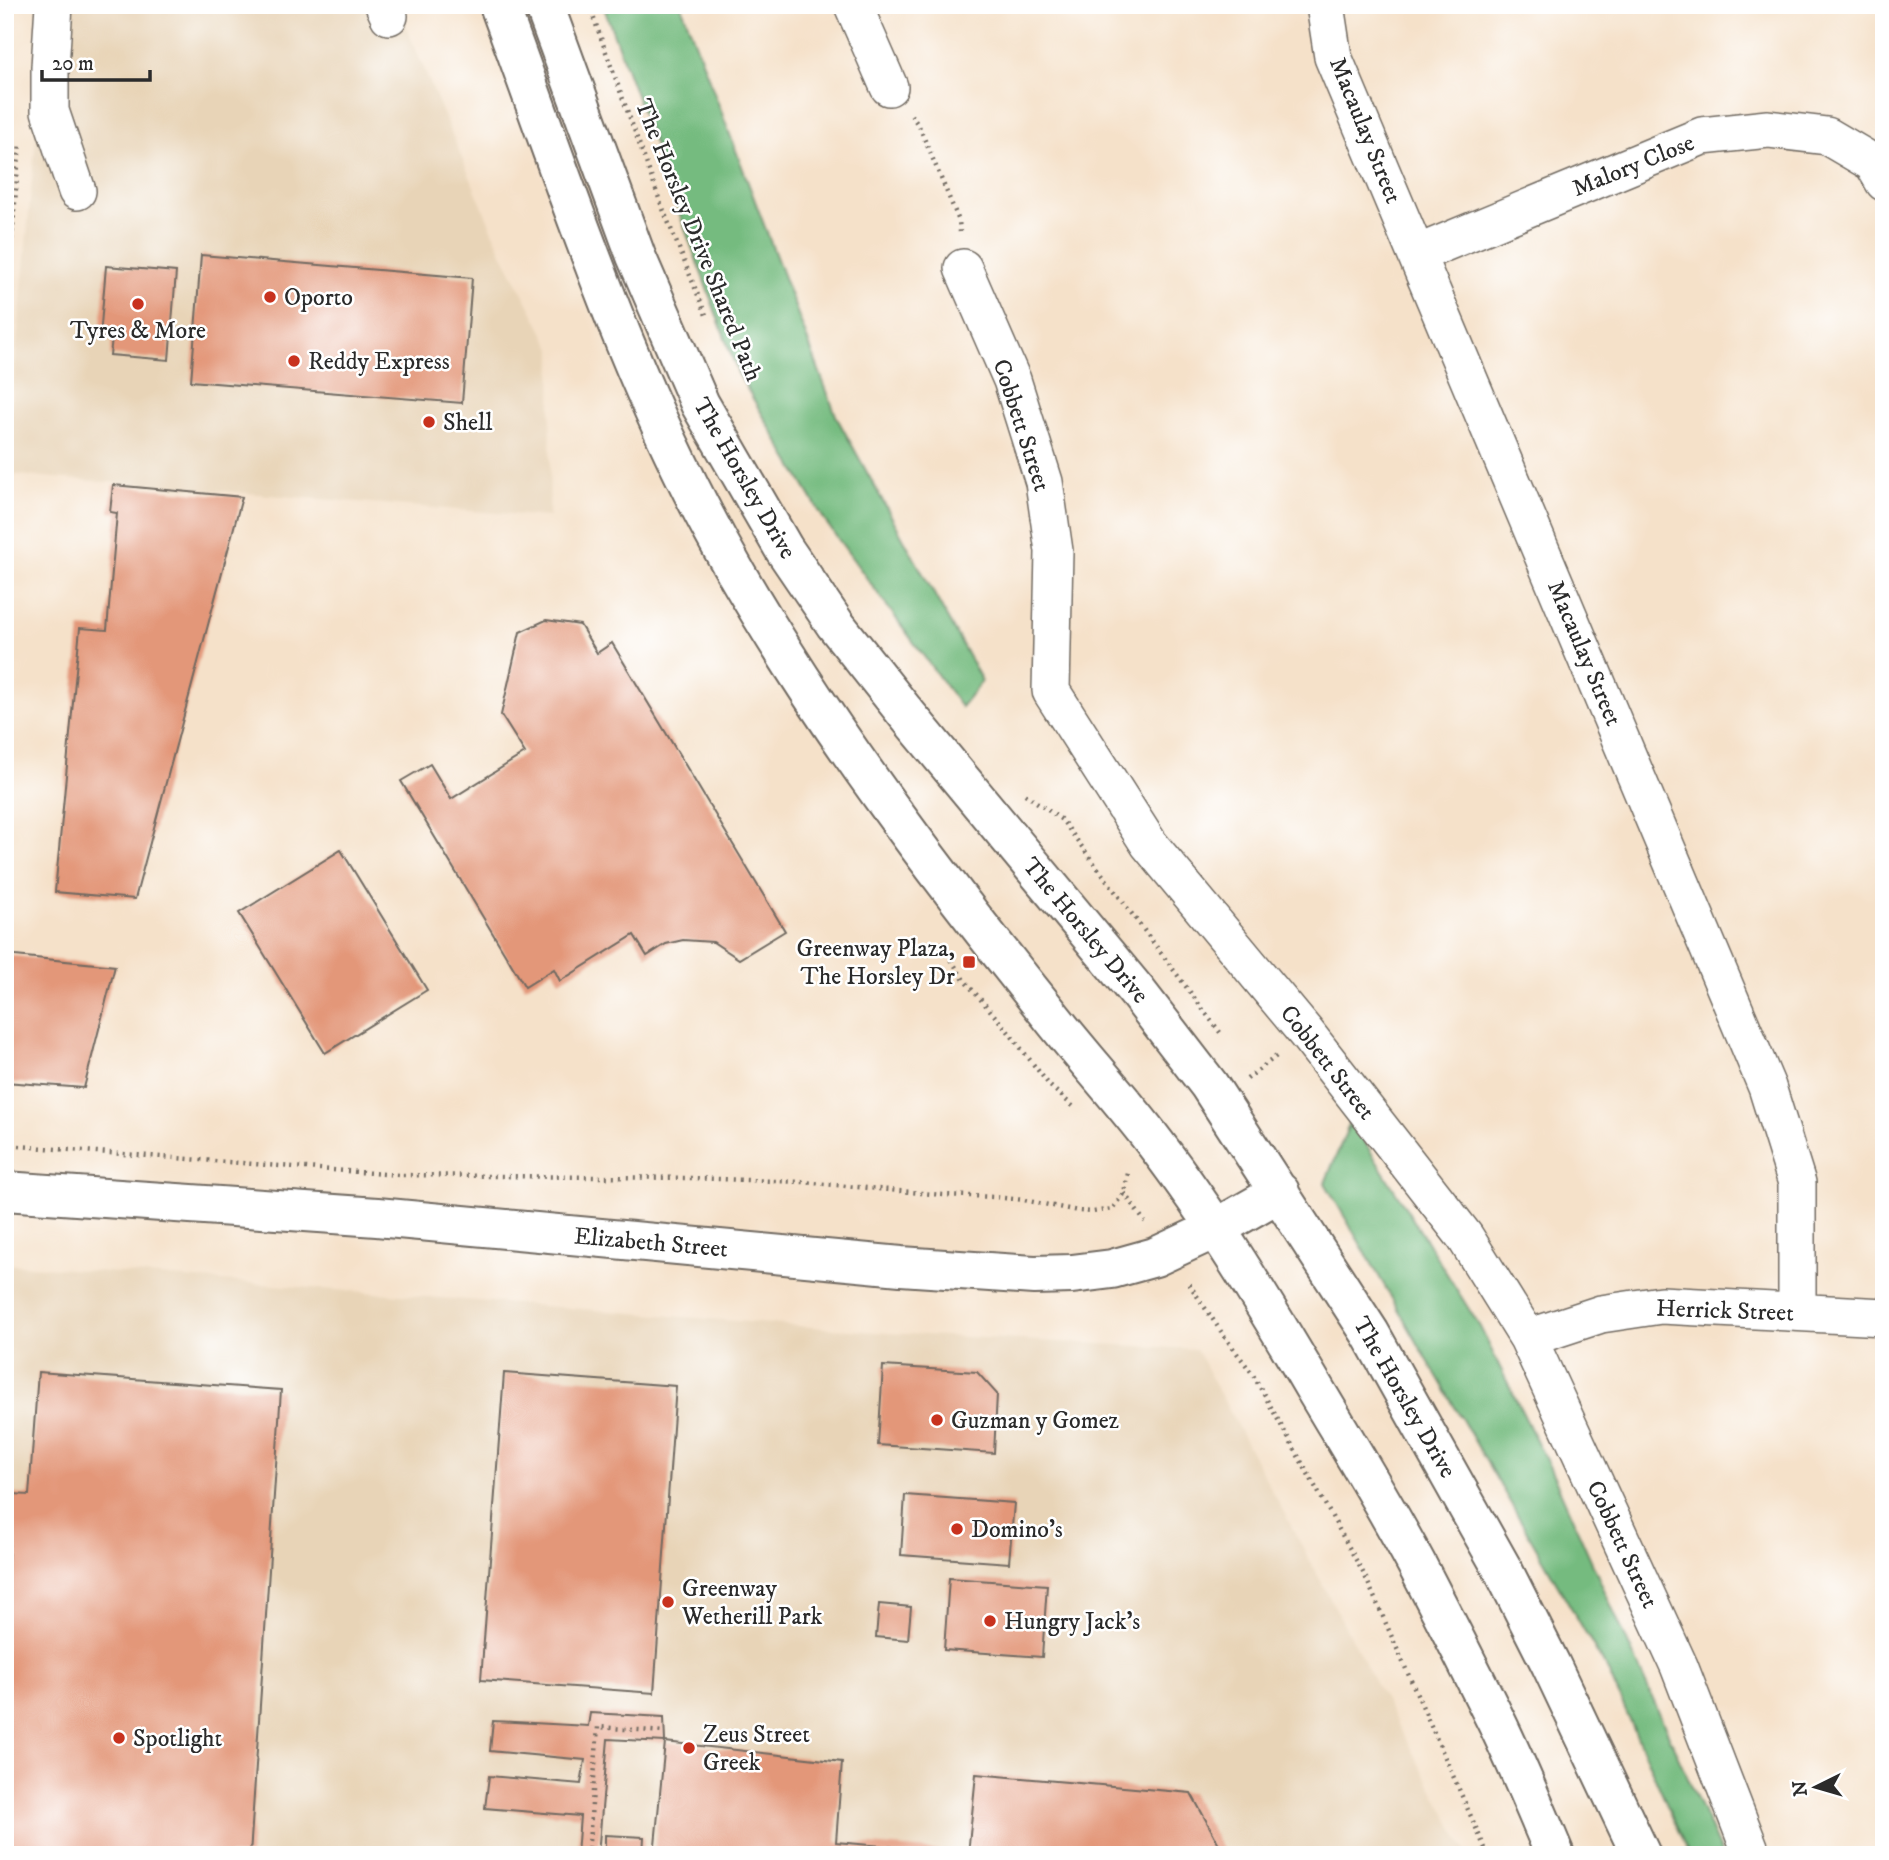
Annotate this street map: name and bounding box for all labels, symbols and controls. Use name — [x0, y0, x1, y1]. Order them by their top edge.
scale bar — [42, 38, 150, 82]
text: 20 m — [52, 51, 94, 77]
street label: Macaulay Street — [1322, 53, 1408, 208]
street label: The Horsley Drive Shared Path — [628, 95, 769, 386]
street label: Malory Close — [1568, 128, 1699, 204]
place label: Oporto — [284, 283, 353, 313]
marker: Oporto — [262, 289, 278, 305]
marker: Tyres & More — [130, 296, 146, 312]
place label: Tyres & More — [70, 316, 206, 346]
place label: Reddy Express — [308, 347, 450, 377]
marker: Reddy Express — [286, 353, 302, 369]
street label: Cobbett Street — [986, 355, 1057, 496]
street label: The Horsley Drive — [686, 393, 802, 564]
place label: Shell — [443, 408, 493, 438]
marker: Shell — [421, 414, 437, 430]
street label: Macaulay Street — [1540, 576, 1628, 731]
street label: The Horsley Drive — [1016, 852, 1155, 1010]
place label: Greenway Plaza, The Horsley Dr — [797, 934, 955, 992]
marker: Greenway Plaza, The Horsley Dr — [961, 954, 977, 970]
street label: Cobbett Street — [1273, 999, 1381, 1126]
street label: Elizabeth Street — [573, 1221, 729, 1265]
street label: Herrick Street — [1656, 1294, 1795, 1328]
street label: The Horsley Drive — [1346, 1312, 1462, 1483]
place label: Guzman y Gomez — [951, 1406, 1120, 1436]
marker: Guzman y Gomez — [929, 1412, 945, 1428]
street label: Cobbett Street — [1579, 1476, 1665, 1613]
place label: Domino's — [971, 1515, 1063, 1545]
marker: Domino's — [949, 1521, 965, 1537]
place label: Greenway Wetherill Park — [681, 1574, 823, 1632]
marker: Greenway Wetherill Park — [660, 1594, 676, 1610]
place label: Hungry Jack's — [1004, 1607, 1140, 1637]
marker: Hungry Jack's — [982, 1613, 998, 1629]
place label: Zeus Street Greek — [703, 1720, 810, 1778]
place label: Spotlight — [133, 1724, 223, 1754]
marker: Spotlight — [111, 1730, 127, 1746]
marker: Zeus Street Greek — [681, 1740, 697, 1756]
north arrow — [1780, 1752, 1850, 1822]
text: N — [1788, 1779, 1813, 1797]

